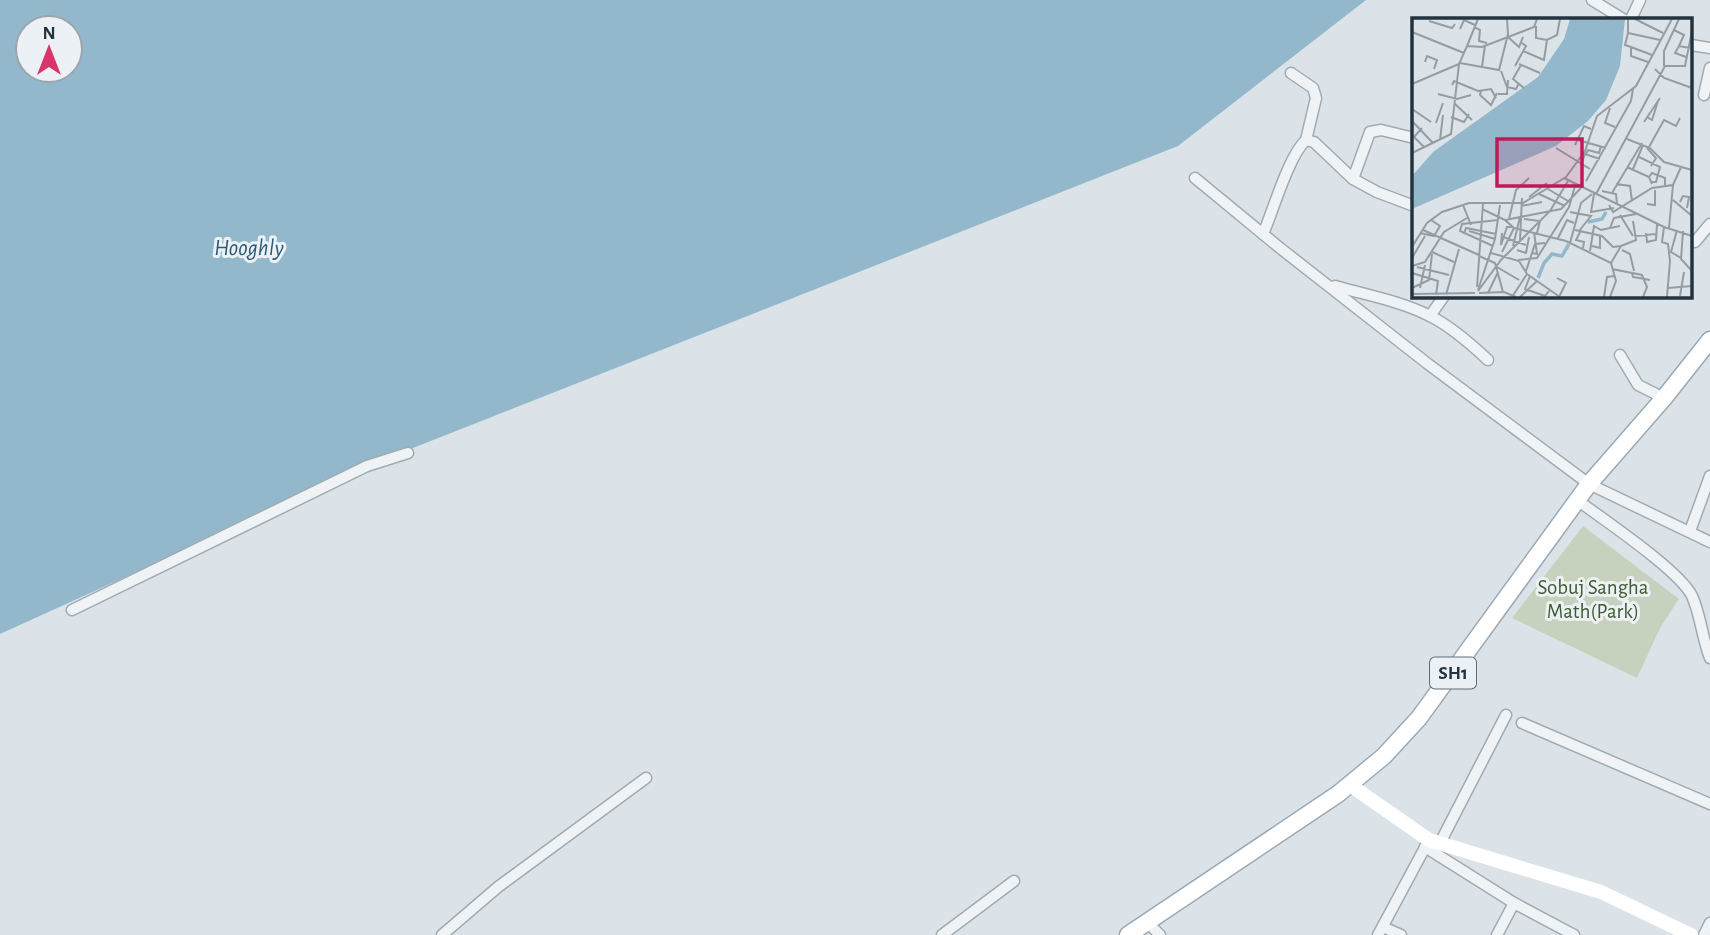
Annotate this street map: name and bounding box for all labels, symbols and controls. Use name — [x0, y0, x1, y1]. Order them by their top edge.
north arrow — [14, 14, 84, 84]
inset map — [1412, 18, 1692, 298]
text: N — [42, 24, 56, 43]
water label: Hooghly — [214, 237, 284, 260]
park label: Sobuj Sangha Math(Park) — [1537, 577, 1649, 622]
road number: SH1 — [1430, 658, 1476, 688]

